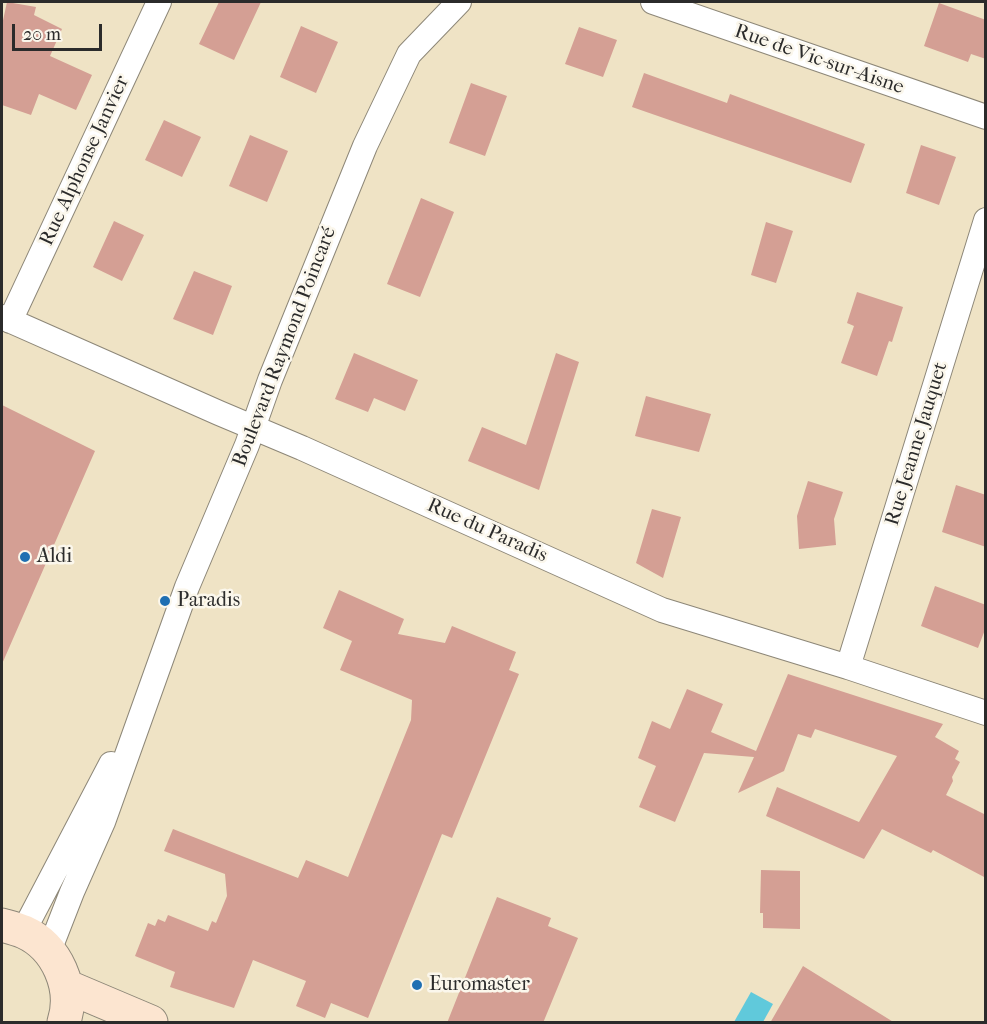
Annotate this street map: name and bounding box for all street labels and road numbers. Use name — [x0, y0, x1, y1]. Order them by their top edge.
street label: Rue de Vic-sur-Aisne — [731, 20, 907, 100]
street label: Rue Alphonse Janvier — [35, 72, 135, 250]
street label: Boulevard Raymond Poincaré — [228, 224, 342, 470]
street label: Rue Jeanne Jauquet — [881, 360, 953, 528]
street label: Rue du Paradis — [423, 494, 551, 568]

